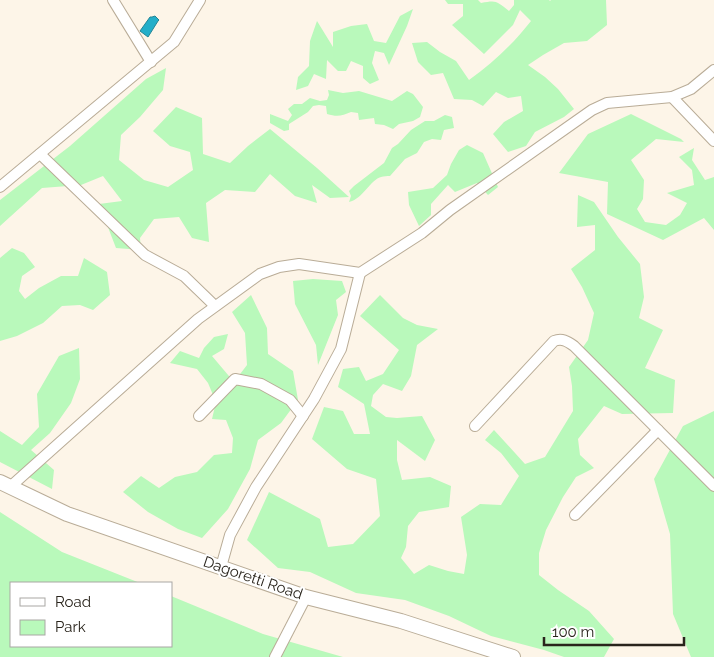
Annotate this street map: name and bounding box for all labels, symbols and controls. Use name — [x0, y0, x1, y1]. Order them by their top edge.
street label: Dagoretti Road — [201, 553, 305, 603]
legend — [10, 582, 172, 647]
text: Road — [55, 593, 91, 611]
scale bar — [544, 614, 684, 646]
text: Park — [55, 618, 86, 636]
text: 100 m — [552, 623, 594, 641]

